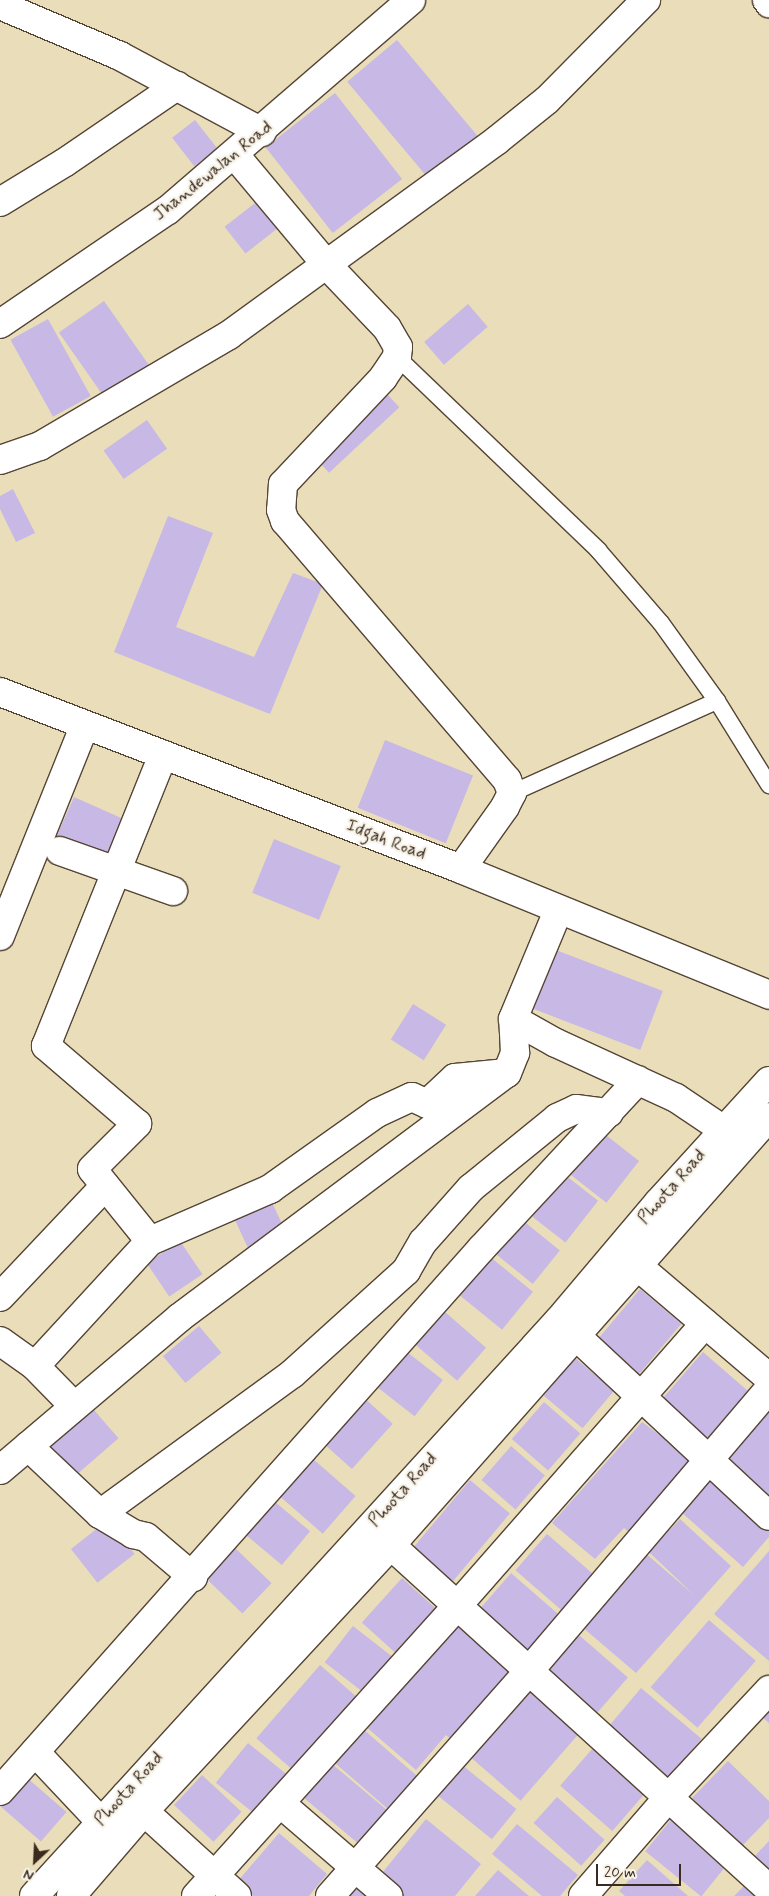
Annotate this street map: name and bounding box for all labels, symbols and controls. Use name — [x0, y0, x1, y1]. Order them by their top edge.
street label: Jhandewalan Road — [150, 117, 276, 225]
street label: Idgah Road — [343, 815, 429, 865]
street label: Phoota Road — [633, 1145, 711, 1229]
street label: Phoota Road — [364, 1448, 442, 1532]
street label: Phoota Road — [90, 1747, 168, 1831]
north arrow — [10, 1836, 60, 1886]
scale bar — [599, 1854, 684, 1886]
text: 20 m — [604, 1863, 636, 1883]
text: N — [21, 1864, 37, 1885]

